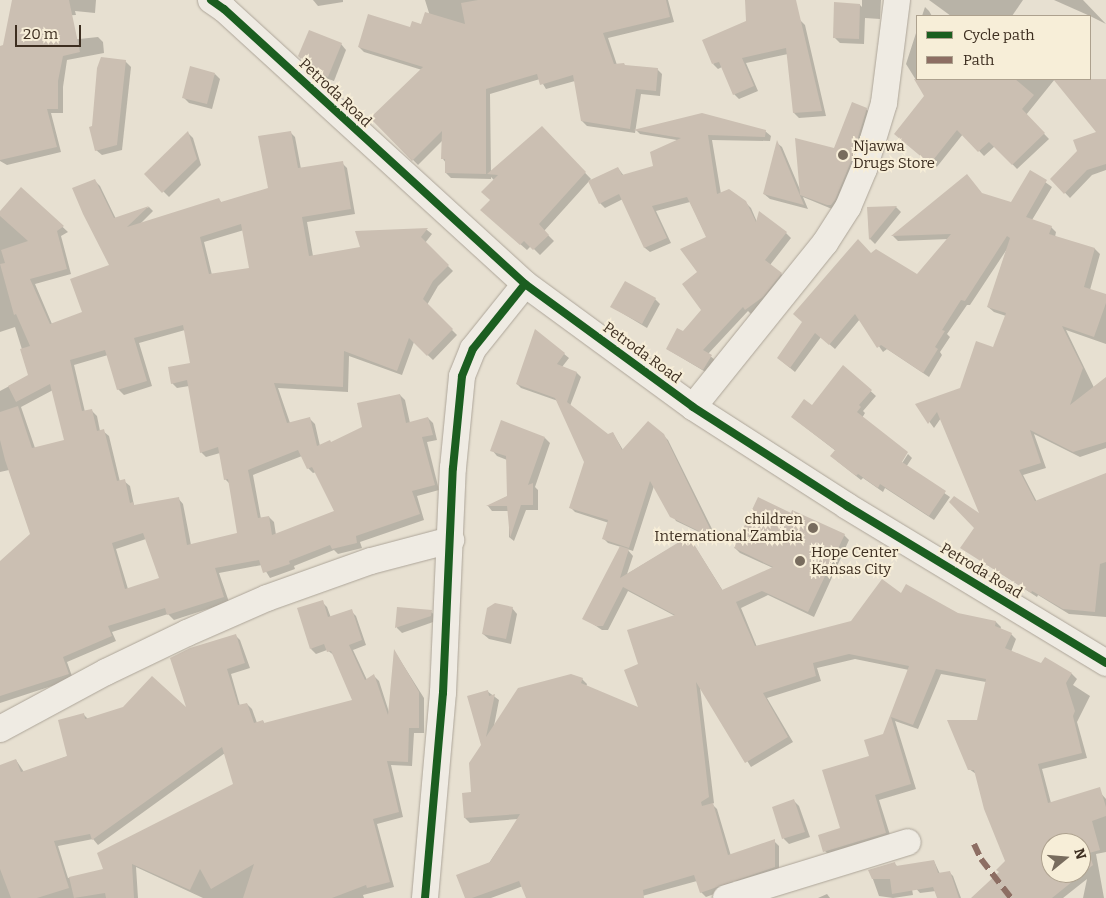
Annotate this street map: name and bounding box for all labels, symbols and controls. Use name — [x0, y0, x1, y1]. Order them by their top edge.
scale bar — [18, 15, 84, 47]
legend — [916, 15, 1091, 80]
text: 20 m — [23, 25, 58, 43]
text: Cycle path — [963, 26, 1035, 44]
text: Path — [963, 51, 994, 69]
street label: Petroda Road — [295, 55, 375, 131]
place label: Njavwa Drugs Store — [853, 137, 935, 172]
marker: Njavwa Drugs Store — [837, 149, 849, 161]
street label: Petroda Road — [599, 319, 685, 387]
place label: children International Zambia — [654, 510, 803, 545]
marker: children International Zambia — [807, 522, 819, 534]
street label: Petroda Road — [937, 539, 1025, 603]
place label: Hope Center Kansas City — [811, 543, 898, 578]
marker: Hope Center Kansas City — [793, 554, 807, 568]
north arrow — [1041, 833, 1091, 883]
text: N — [1070, 846, 1090, 861]

